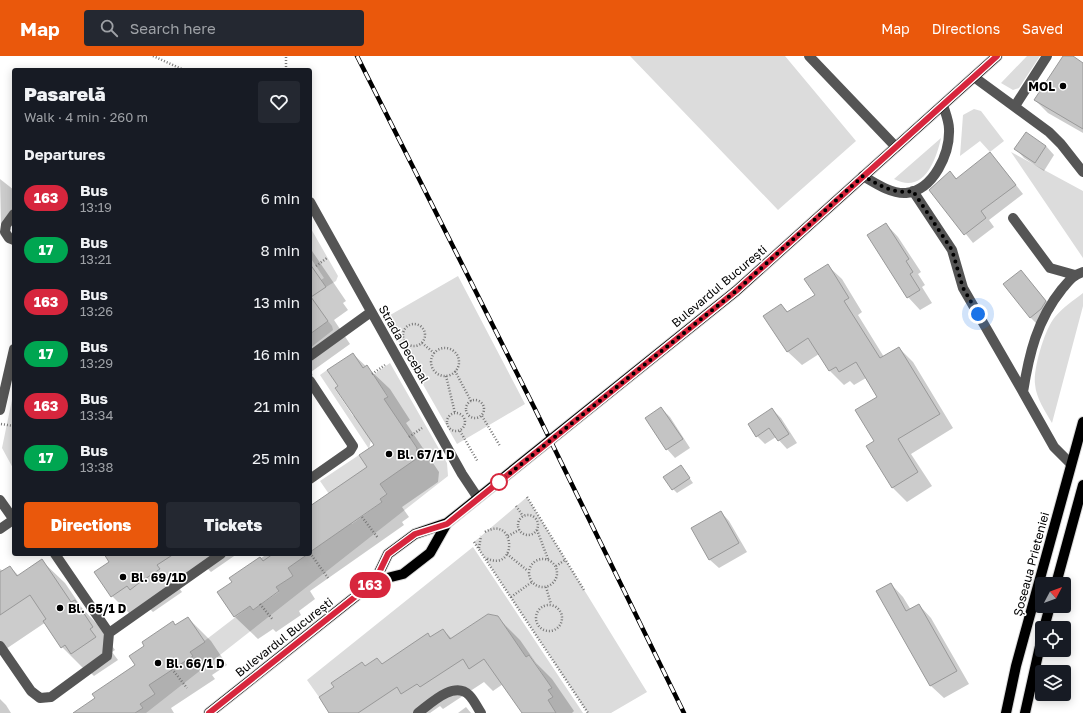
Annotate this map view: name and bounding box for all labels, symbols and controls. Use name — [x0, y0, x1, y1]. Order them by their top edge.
search box — [84, 10, 364, 46]
text: Map — [20, 17, 60, 40]
icon: search — [98, 17, 120, 39]
text: Search here — [130, 19, 216, 37]
text: Map — [881, 20, 910, 37]
text: Directions — [932, 20, 1000, 37]
text: Saved — [1022, 20, 1063, 37]
place label: MOL — [1028, 79, 1055, 94]
button: heart — [258, 81, 300, 123]
marker: MOL — [1058, 81, 1068, 91]
text: Pasarelă — [24, 82, 106, 105]
text: Walk · 4 min · 260 m — [24, 109, 148, 125]
text: Departures — [24, 145, 105, 163]
text: Bus — [80, 181, 108, 199]
text: 163 — [34, 189, 58, 206]
text: 6 min — [261, 189, 300, 207]
text: 13:19 — [80, 199, 112, 215]
text: Bus — [80, 233, 108, 251]
text: 17 — [39, 241, 53, 258]
text: 8 min — [261, 241, 300, 259]
street label: Bulevardul București — [668, 242, 770, 330]
text: 13:21 — [80, 251, 112, 267]
text: Bus — [80, 285, 108, 303]
text: 163 — [34, 293, 58, 310]
text: 13 min — [254, 293, 300, 311]
street label: Strada Decebal — [376, 302, 432, 386]
text: 13:26 — [80, 303, 113, 319]
your location — [968, 304, 988, 324]
text: Bus — [80, 337, 108, 355]
text: 17 — [39, 345, 53, 362]
text: 16 min — [253, 345, 300, 363]
text: 13:29 — [80, 355, 113, 371]
text: Bus — [80, 389, 108, 407]
text: 163 — [34, 397, 58, 414]
text: 21 min — [254, 397, 300, 415]
text: 13:34 — [80, 407, 113, 423]
text: Bus — [80, 441, 108, 459]
place label: Bl. 67/1 D — [397, 447, 455, 462]
text: 17 — [39, 449, 53, 466]
text: 25 min — [252, 449, 300, 467]
marker: Bl. 67/1 D — [384, 449, 394, 459]
text: 13:38 — [80, 459, 113, 475]
unlabelled marker — [490, 473, 508, 491]
button: Directions — [24, 502, 158, 548]
button: Tickets — [166, 502, 300, 548]
street label: Șoseaua Prieteniei — [1010, 510, 1052, 618]
place label: Bl. 69/1D — [131, 570, 187, 585]
marker: Bl. 69/1D — [118, 572, 128, 582]
line badge: 163 — [347, 572, 393, 598]
text: 163 — [358, 576, 382, 593]
north arrow — [1035, 577, 1071, 613]
map controls — [1035, 577, 1071, 701]
street label: Bulevardul București — [232, 594, 336, 680]
place label: Bl. 65/1 D — [68, 601, 127, 616]
marker: Bl. 65/1 D — [55, 603, 65, 613]
button: locate — [1035, 621, 1071, 657]
place label: Bl. 66/1 D — [166, 656, 225, 671]
marker: Bl. 66/1 D — [153, 658, 163, 668]
button: layers — [1035, 665, 1071, 701]

